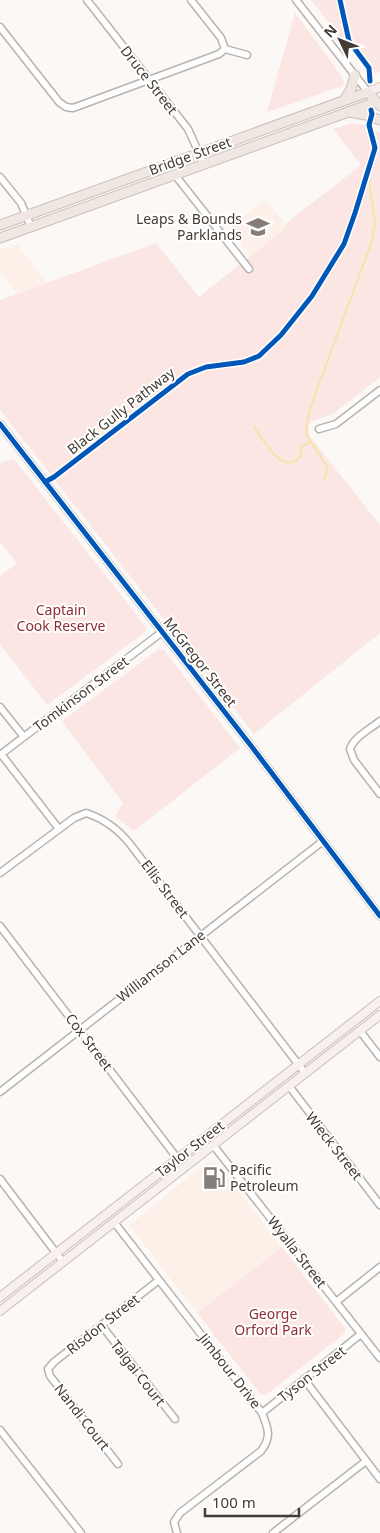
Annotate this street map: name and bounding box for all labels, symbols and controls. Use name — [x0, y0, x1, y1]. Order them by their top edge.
north arrow — [315, 15, 365, 65]
text: N — [319, 20, 341, 41]
street label: Druce Street — [117, 42, 182, 118]
street label: Bridge Street — [146, 132, 234, 179]
place label: Leaps & Bounds Parklands — [136, 209, 242, 244]
school or university icon: Leaps & Bounds Parklands — [245, 214, 271, 240]
street label: Black Gully Pathway — [63, 362, 179, 459]
park label: Captain Cook Reserve — [17, 600, 106, 635]
street label: McGregor Street — [159, 613, 241, 710]
street label: Tomkinson Street — [29, 652, 132, 736]
street label: Ellis Street — [137, 856, 193, 922]
street label: Williamson Lane — [112, 925, 209, 1006]
street label: Cox Street — [62, 1009, 117, 1074]
street label: Wieck Street — [302, 1108, 367, 1184]
street label: Taylor Street — [151, 1116, 228, 1181]
place label: Pacific Petroleum — [230, 1160, 299, 1195]
fuel station icon: Pacific Petroleum — [201, 1165, 227, 1191]
street label: Wyalla Street — [263, 1212, 331, 1291]
street label: Risdon Street — [62, 1289, 143, 1358]
park label: George Orford Park — [234, 1304, 312, 1339]
street label: Jimbour Drive — [194, 1328, 266, 1412]
street label: Talgai Court — [107, 1336, 170, 1410]
street label: Tyson Street — [274, 1341, 350, 1406]
street label: Nandi Court — [50, 1379, 114, 1454]
scale bar — [205, 1486, 299, 1518]
text: 100 m — [212, 1492, 256, 1512]

